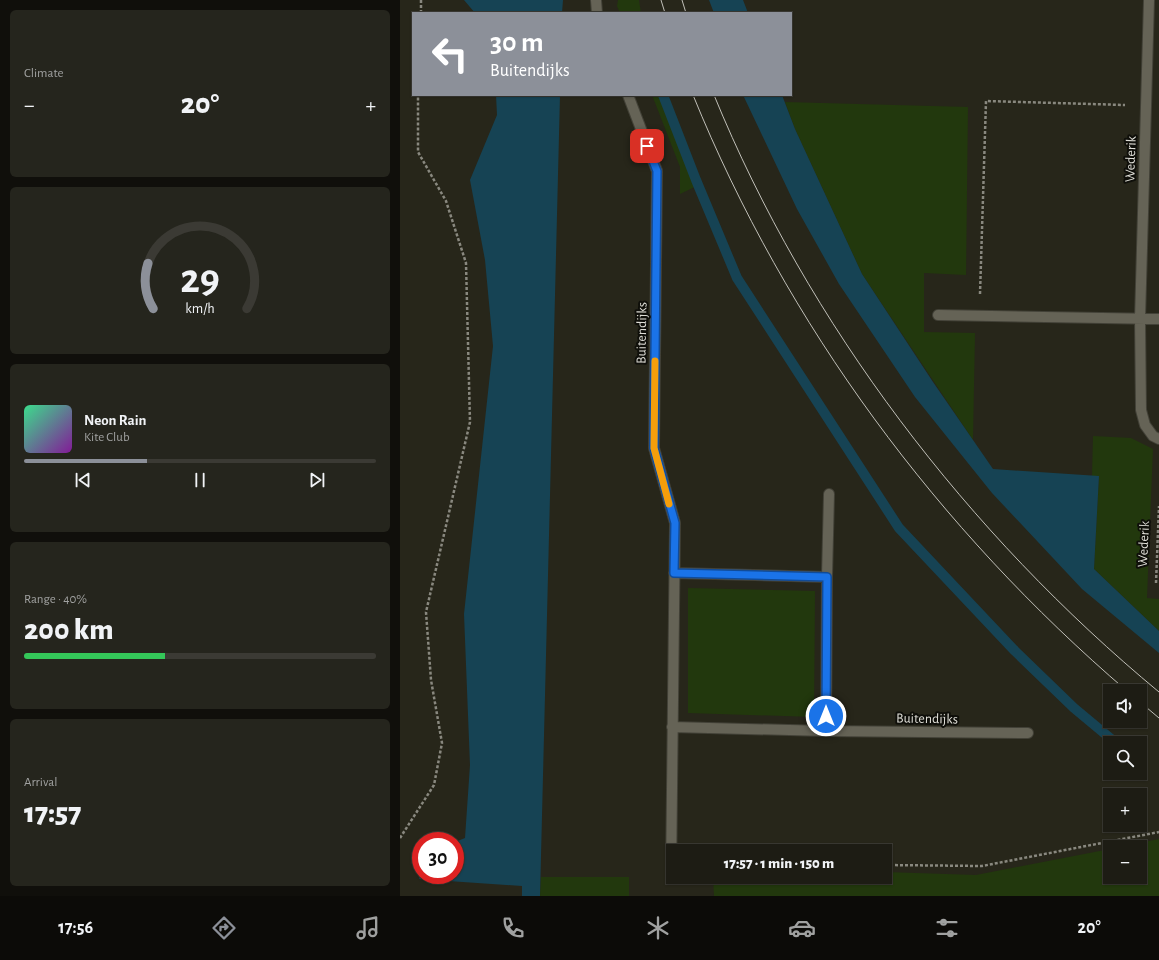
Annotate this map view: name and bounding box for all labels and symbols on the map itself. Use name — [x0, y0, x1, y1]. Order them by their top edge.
pin — [630, 129, 664, 163]
street label: Wederik — [1123, 135, 1139, 182]
street label: Buitendijks — [634, 302, 650, 364]
street label: Wederik — [1136, 520, 1152, 568]
position arrow — [805, 695, 847, 737]
street label: Buitendijks — [896, 711, 958, 727]
speed limit sign: 30 — [412, 832, 464, 884]

